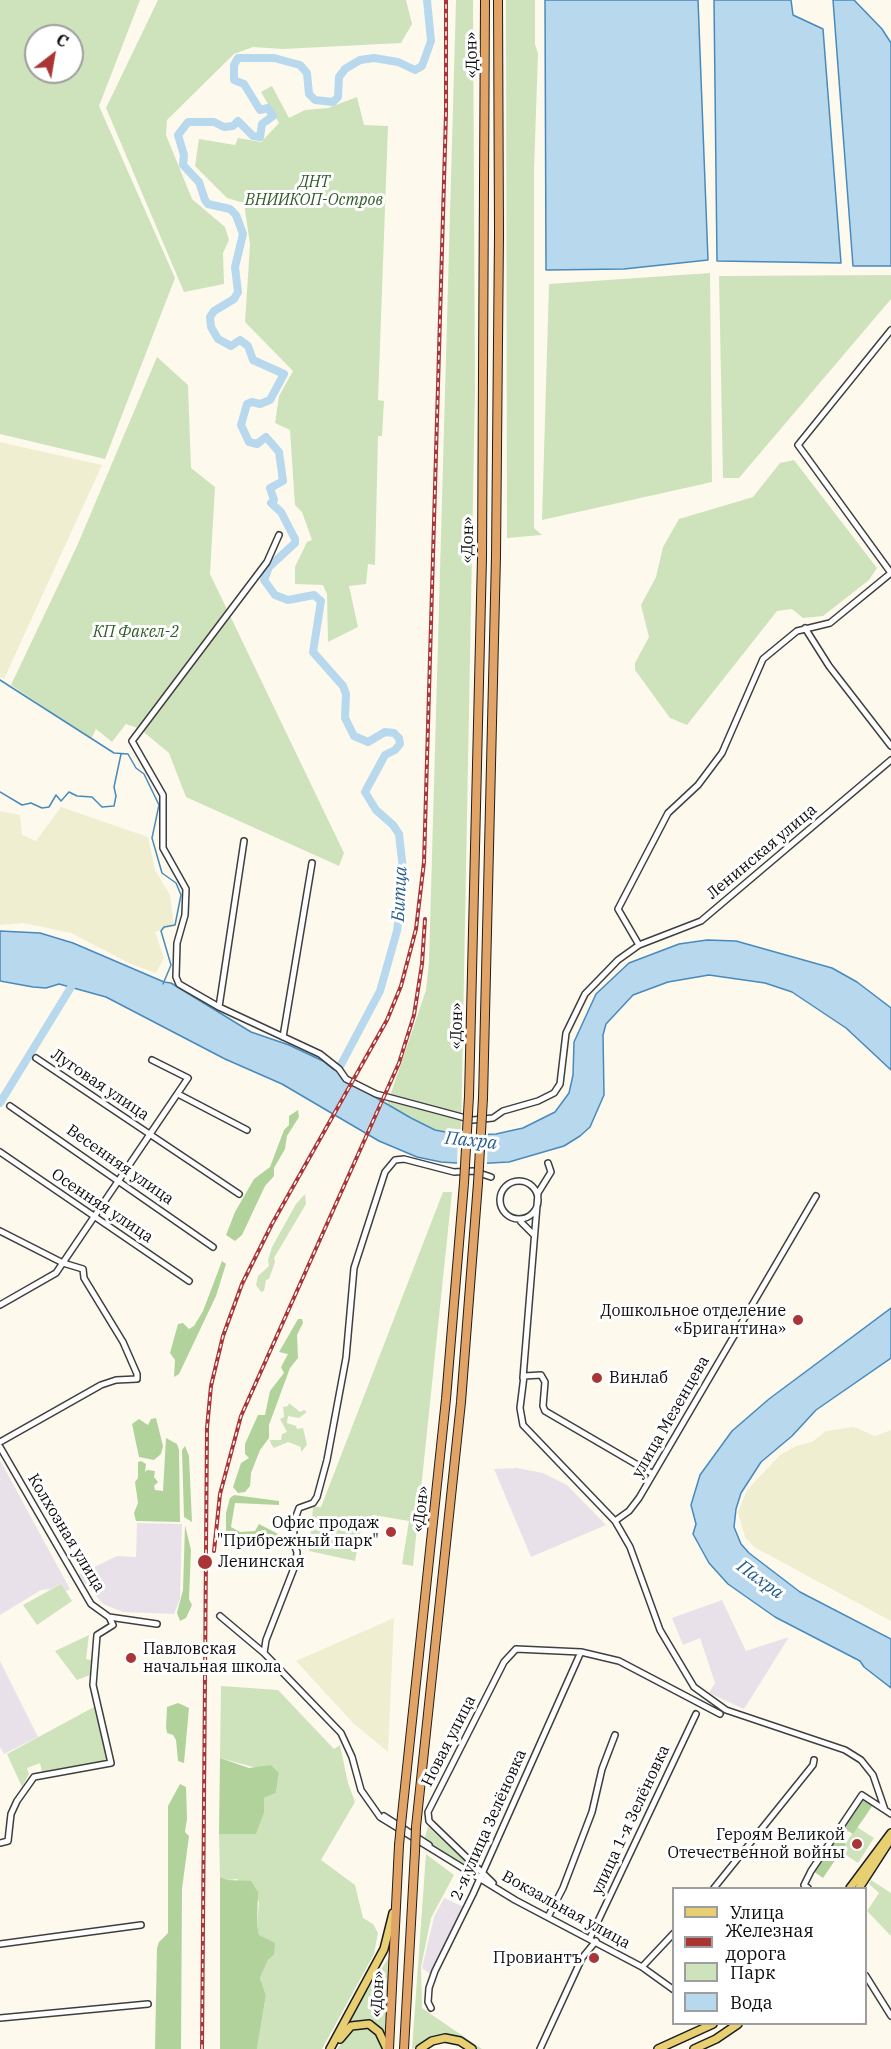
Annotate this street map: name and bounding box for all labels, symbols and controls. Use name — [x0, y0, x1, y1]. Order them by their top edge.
north arrow — [24, 24, 84, 84]
text: С — [53, 29, 72, 52]
street label: «Дон» — [462, 32, 482, 78]
park label: ДНТ ВНИИКОП-Остров — [245, 172, 383, 210]
street label: «Дон» — [458, 517, 478, 563]
park label: КП Факел-2 — [93, 622, 179, 642]
street label: Ленинская улица — [703, 800, 821, 904]
water label: Битца — [388, 866, 412, 922]
street label: «Дон» — [447, 1003, 467, 1049]
street label: Луговая улица — [47, 1045, 153, 1125]
street label: Весенняя улица — [63, 1121, 177, 1209]
water label: Пахра — [444, 1128, 498, 1154]
street label: Осенняя улица — [47, 1165, 157, 1247]
place label: Дошкольное отделение «Бригантина» — [601, 1301, 786, 1339]
marker: Дошкольное отделение «Бригантина» — [791, 1313, 805, 1327]
street label: улица Мезенцева — [628, 1353, 714, 1481]
place label: Винлаб — [609, 1368, 668, 1388]
marker: Винлаб — [590, 1371, 604, 1385]
street label: Колхозная улица — [23, 1470, 109, 1596]
street label: «Дон» — [409, 1485, 433, 1533]
place label: Офис продаж "Прибрежный парк" — [217, 1513, 379, 1551]
marker: Офис продаж "Прибрежный парк" — [384, 1525, 398, 1539]
place label: Ленинская — [218, 1552, 305, 1572]
marker: Ленинская — [196, 1553, 214, 1571]
water label: Пахра — [732, 1556, 788, 1604]
place label: Павловская начальная школа — [143, 1639, 282, 1677]
marker: Павловская начальная школа — [124, 1651, 138, 1665]
street label: Новая улица — [418, 1692, 480, 1790]
street label: улица 1-я Зелёновка — [588, 1742, 674, 1898]
street label: 2-я улица Зелёновка — [447, 1747, 531, 1903]
place label: Героям Великой Отечественной войны — [667, 1825, 845, 1863]
marker: Героям Великой Отечественной войны — [850, 1837, 864, 1851]
street label: Вокзальная улица — [498, 1867, 634, 1953]
legend — [672, 1887, 867, 2025]
text: Улица — [730, 1901, 784, 1924]
text: Железная дорога — [725, 1919, 814, 1965]
place label: Провиантъ — [493, 1948, 582, 1968]
marker: Провиантъ — [587, 1951, 601, 1965]
text: Парк — [730, 1961, 776, 1984]
street label: «Дон» — [367, 1970, 389, 2018]
text: Вода — [730, 1991, 773, 2014]

